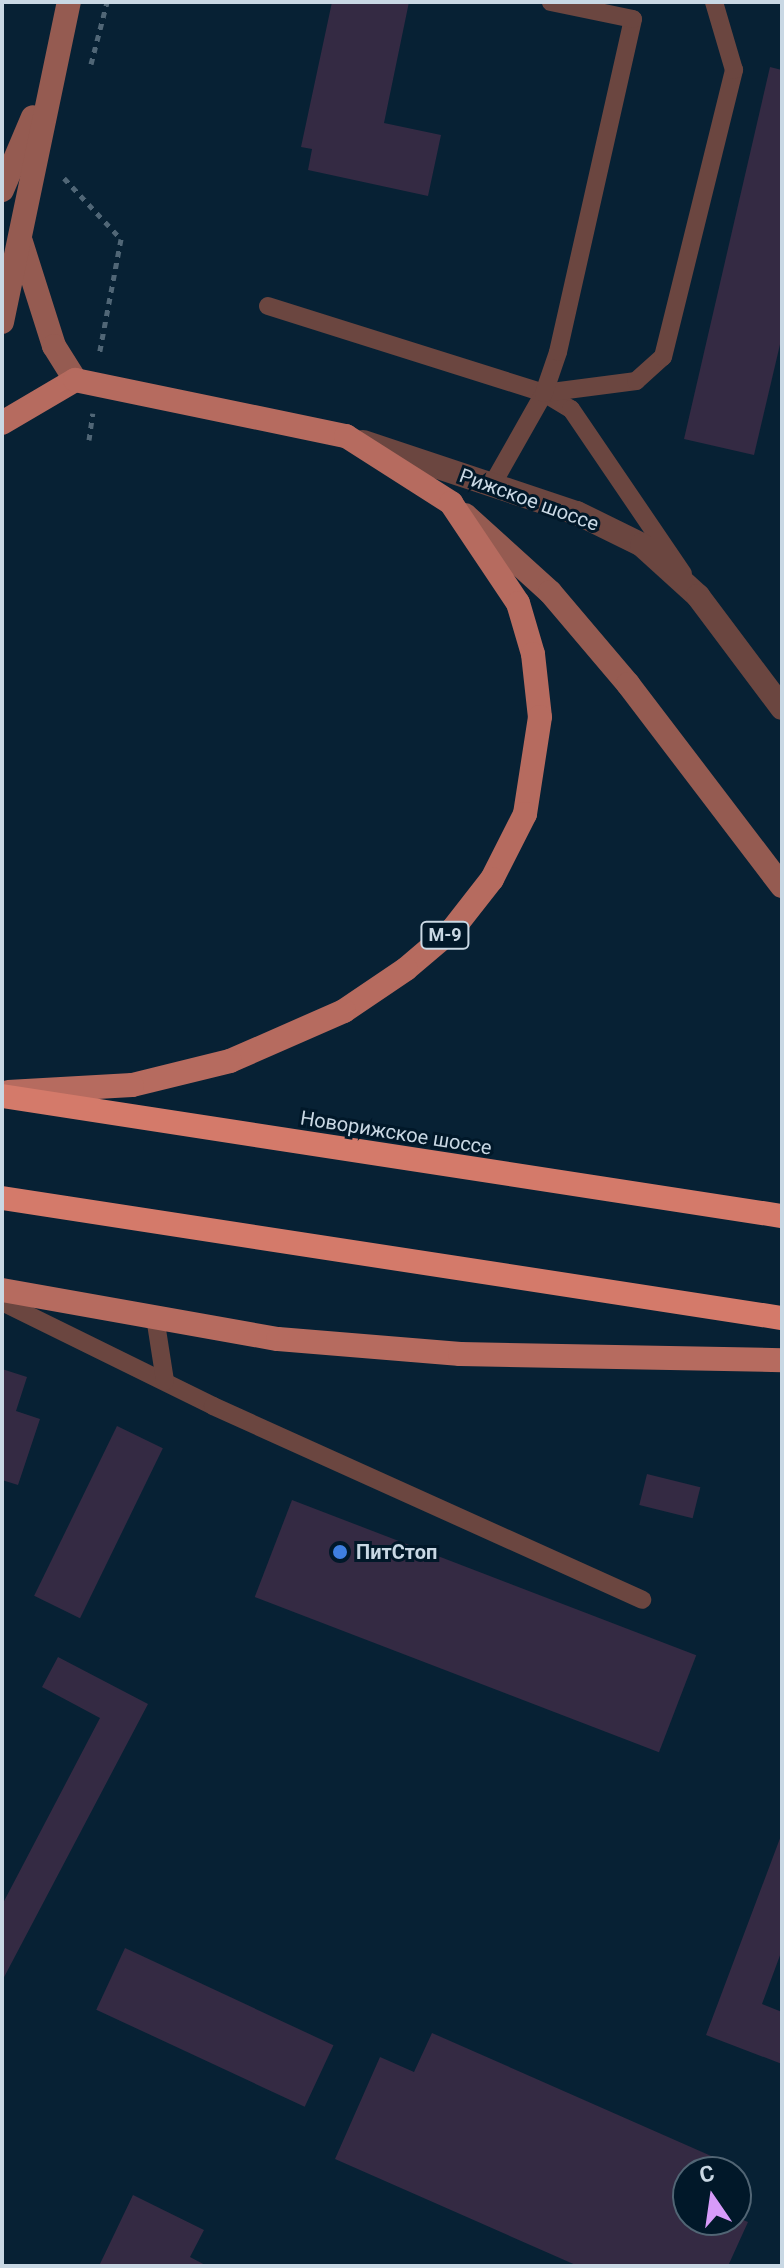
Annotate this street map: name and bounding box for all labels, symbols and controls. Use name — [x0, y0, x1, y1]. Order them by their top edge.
street label: Рижское шоссе — [456, 464, 602, 536]
road number: М-9 — [419, 921, 471, 949]
street label: Новорижское шоссе — [299, 1106, 493, 1160]
place label: ПитСтоп — [356, 1540, 437, 1564]
marker: ПитСтоп — [331, 1543, 349, 1561]
north arrow — [672, 2156, 752, 2236]
text: С — [697, 2160, 717, 2188]

